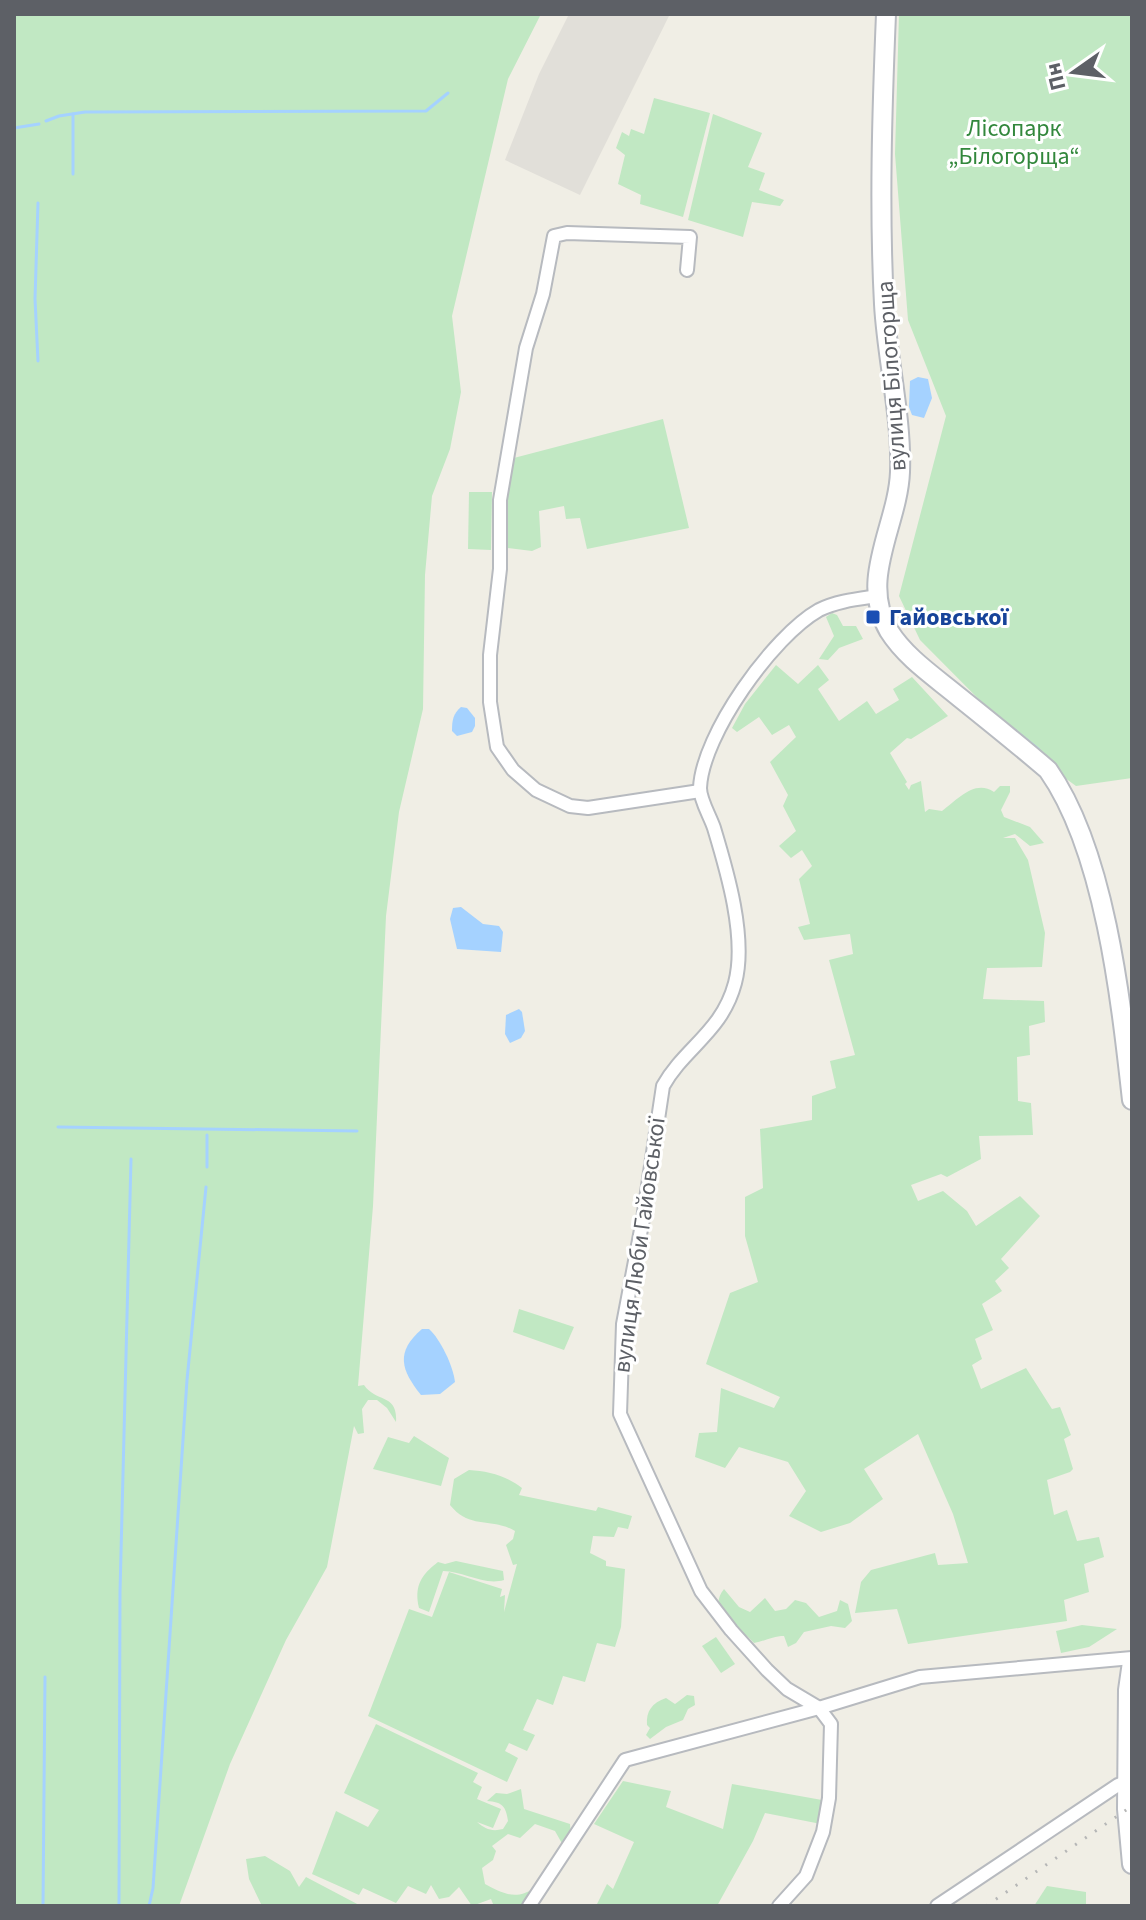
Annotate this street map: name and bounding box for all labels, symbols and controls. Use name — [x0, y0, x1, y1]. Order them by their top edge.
north arrow — [1034, 32, 1114, 112]
text: Пн — [1037, 59, 1074, 94]
park label: Лісопарк „Білогорща“ — [948, 111, 1080, 174]
street label: вулиця Білогорща — [867, 279, 916, 473]
place label: Гайовської — [889, 600, 1010, 635]
marker: Гайовської — [864, 608, 882, 626]
street label: вулиця Люби Гайовської — [604, 1114, 675, 1375]

